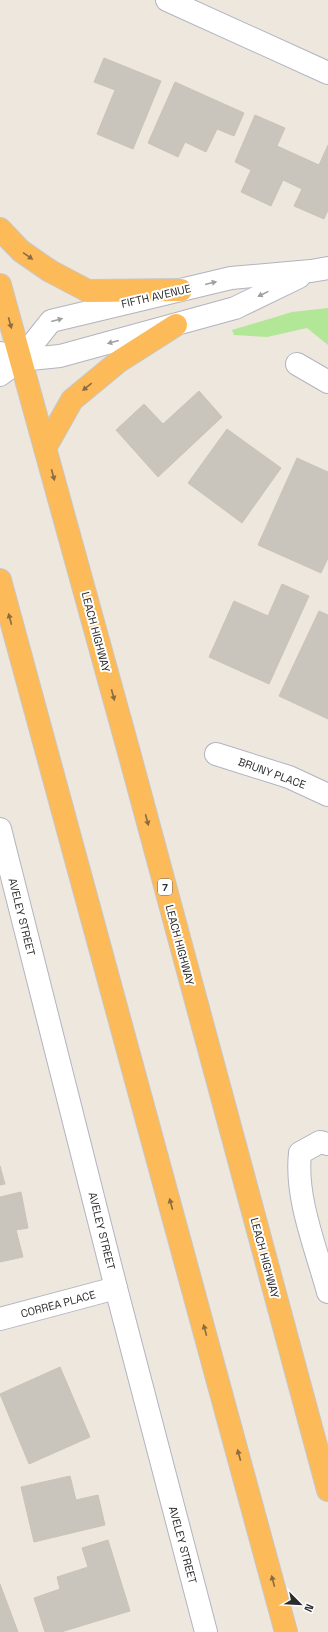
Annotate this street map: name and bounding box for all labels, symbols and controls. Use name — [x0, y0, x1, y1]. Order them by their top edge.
one-way arrow — [23, 252, 33, 260]
one-way arrow — [205, 280, 217, 286]
street label: FIFTH AVENUE — [120, 281, 192, 311]
one-way arrow — [257, 291, 269, 297]
one-way arrow — [7, 317, 13, 329]
one-way arrow — [51, 317, 63, 323]
one-way arrow — [106, 339, 119, 345]
one-way arrow — [81, 383, 92, 392]
one-way arrow — [50, 469, 56, 481]
street label: LEACH HIGHWAY — [79, 590, 114, 674]
one-way arrow — [7, 612, 13, 624]
one-way arrow — [110, 689, 116, 701]
street label: BRUNY PLACE — [236, 754, 308, 792]
one-way arrow — [144, 814, 150, 826]
street label: AVELEY STREET — [6, 877, 39, 958]
road number: 7 — [158, 879, 172, 895]
street label: LEACH HIGHWAY — [163, 903, 198, 987]
street label: AVELEY STREET — [86, 1191, 119, 1272]
one-way arrow — [168, 1198, 174, 1210]
street label: LEACH HIGHWAY — [248, 1216, 283, 1300]
street label: CORREA PLACE — [19, 1287, 97, 1321]
one-way arrow — [202, 1324, 208, 1336]
one-way arrow — [235, 1449, 241, 1462]
street label: AVELEY STREET — [166, 1505, 200, 1586]
one-way arrow — [269, 1575, 275, 1587]
north arrow — [280, 1584, 320, 1624]
text: N — [301, 1602, 317, 1614]

